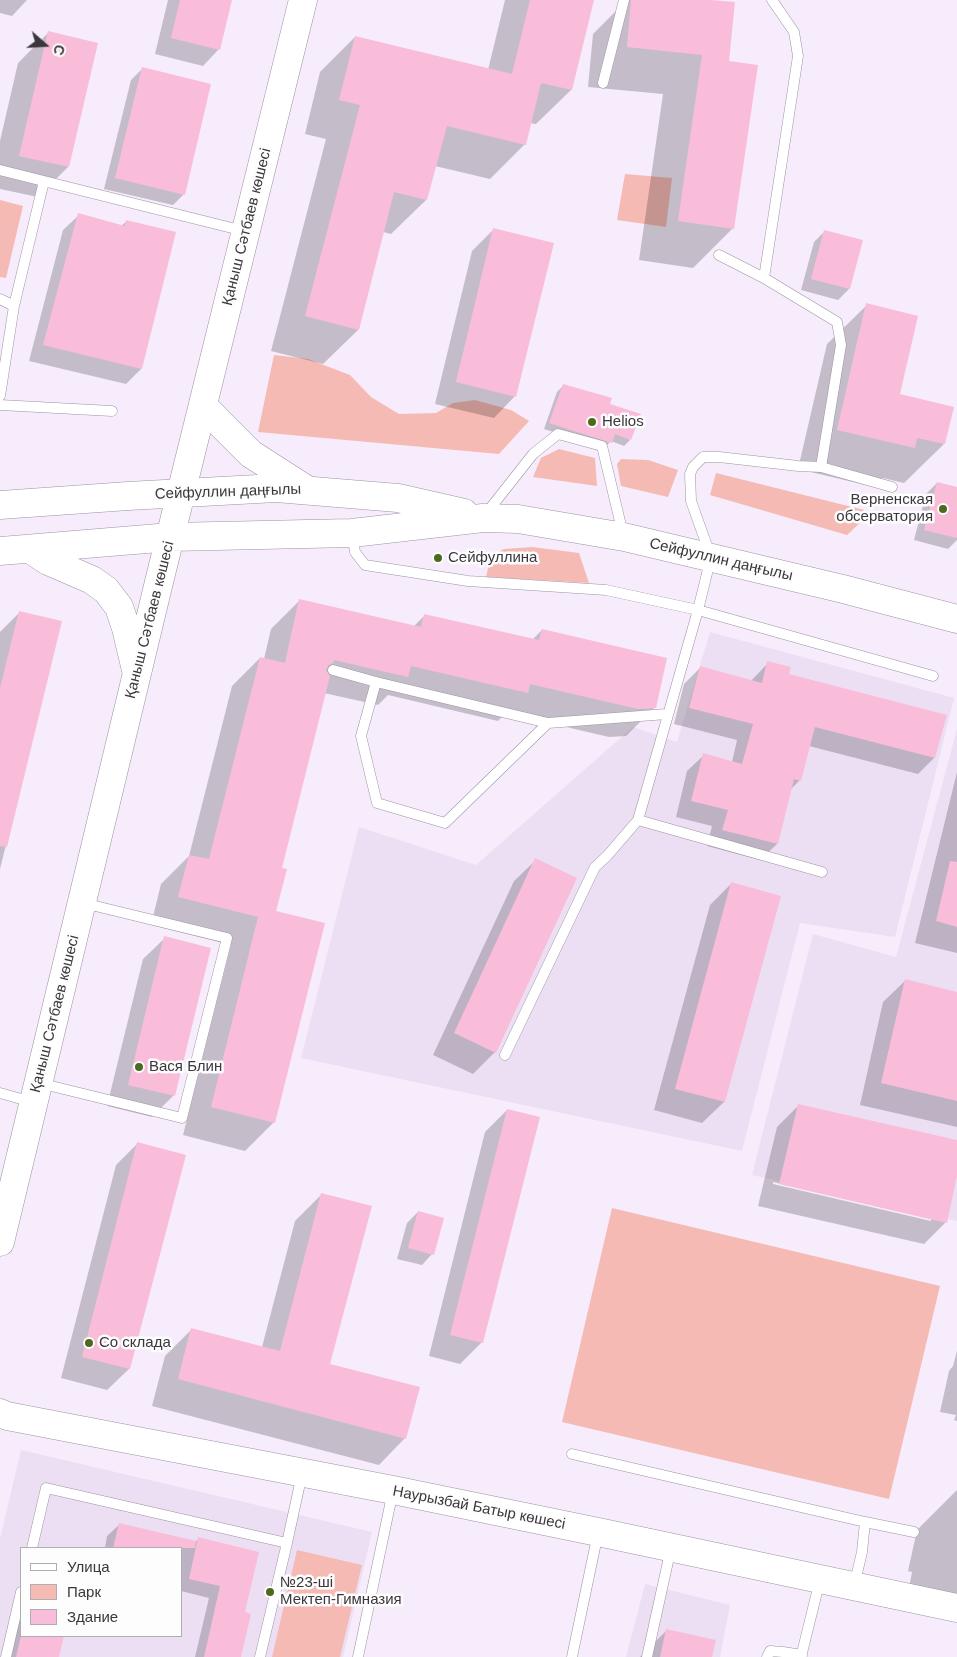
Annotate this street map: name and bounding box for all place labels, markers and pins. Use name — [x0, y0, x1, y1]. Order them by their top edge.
place label: Helios — [602, 413, 644, 431]
marker: Helios — [586, 416, 598, 428]
place label: Верненская обсерватория — [836, 491, 933, 526]
marker: Верненская обсерватория — [937, 503, 949, 515]
place label: Сейфуллина — [448, 549, 537, 567]
marker: Сейфуллина — [432, 552, 444, 564]
place label: Вася Блин — [149, 1058, 222, 1076]
marker: Вася Блин — [133, 1061, 145, 1073]
place label: Со склада — [99, 1334, 171, 1352]
marker: Со склада — [83, 1337, 95, 1349]
place label: №23-ші Мектеп-Гимназия — [280, 1574, 402, 1609]
marker: №23-ші Мектеп-Гимназия — [264, 1586, 276, 1598]

